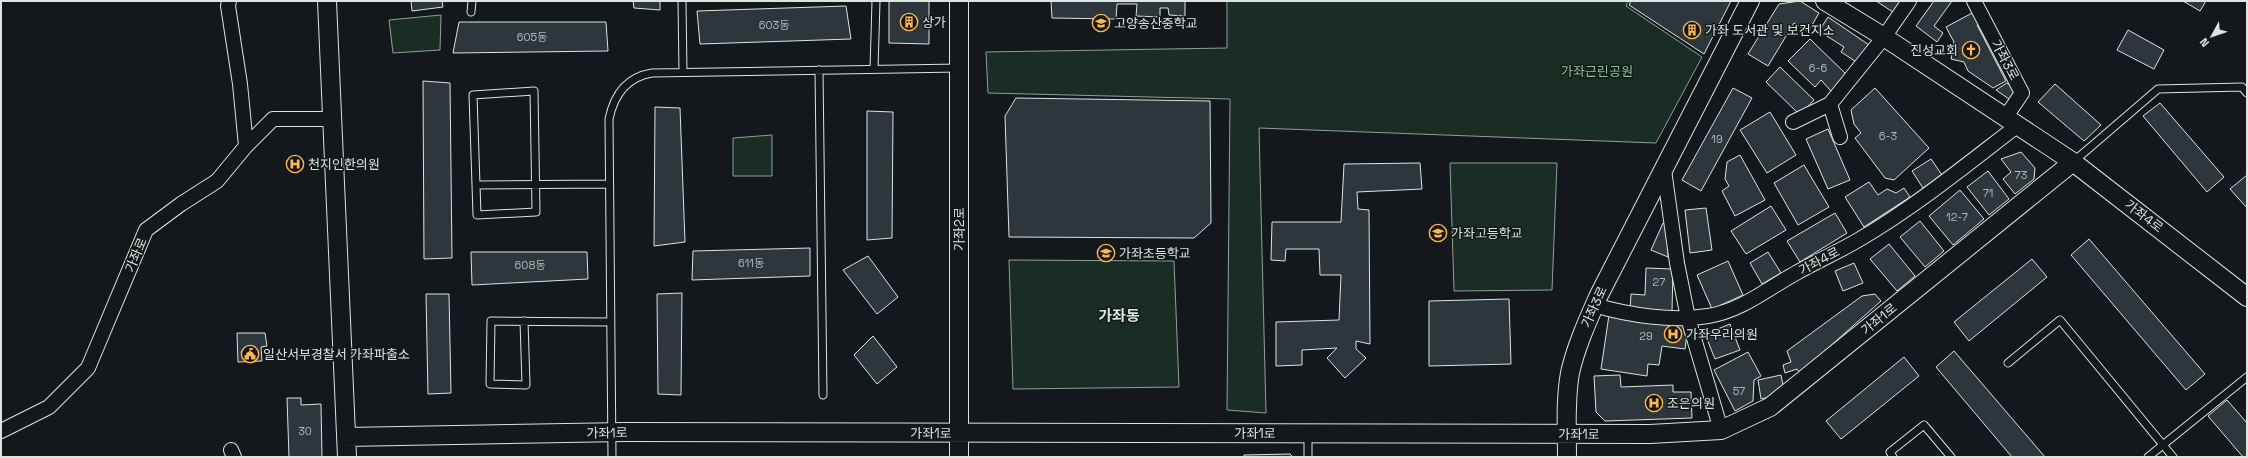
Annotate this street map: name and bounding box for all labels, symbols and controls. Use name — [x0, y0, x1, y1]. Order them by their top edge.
building icon: 상가 — [899, 12, 919, 32]
school or university icon: 고양송산중학교 — [1091, 13, 1111, 33]
place label: 상가 — [922, 14, 946, 31]
place label: 고양송산중학교 — [1114, 15, 1198, 32]
north arrow — [2192, 16, 2232, 56]
house number: 603동 — [759, 18, 789, 32]
building icon: 가좌 도서관 및 보건지소 — [1682, 20, 1702, 40]
place label: 가좌 도서관 및 보건지소 — [1705, 22, 1835, 39]
house number: 605동 — [517, 30, 547, 44]
text: N — [2197, 35, 2212, 50]
street label: 가좌3로 — [1987, 37, 2023, 83]
church icon: 진성교회 — [1961, 40, 1981, 60]
place label: 진성교회 — [1910, 42, 1958, 59]
house number: 6-6 — [1809, 61, 1827, 75]
park label: 가좌근린공원 — [1561, 63, 1633, 80]
house number: 6-3 — [1879, 129, 1898, 143]
house number: 19 — [1711, 132, 1723, 146]
hospital icon: 천지인한의원 — [285, 154, 305, 174]
place label: 천지인한의원 — [308, 156, 380, 173]
house number: 73 — [2015, 168, 2028, 182]
house number: 71 — [1983, 186, 1993, 200]
street label: 가좌4로 — [2121, 196, 2167, 236]
street label: 가좌2로 — [951, 207, 968, 251]
house number: 12-7 — [1946, 210, 1968, 224]
school or university icon: 가좌고등학교 — [1428, 223, 1448, 243]
place label: 가좌고등학교 — [1451, 225, 1523, 242]
street label: 가좌로 — [121, 235, 151, 275]
school or university icon: 가좌초등학교 — [1096, 243, 1116, 263]
street label: 가좌4로 — [1796, 243, 1842, 279]
place label: 가좌초등학교 — [1119, 245, 1191, 262]
house number: 611동 — [738, 256, 764, 270]
house number: 608동 — [515, 258, 545, 272]
house number: 27 — [1653, 275, 1665, 289]
street label: 가좌3로 — [1577, 284, 1611, 330]
street label: 가좌1로 — [1858, 299, 1900, 339]
district label: 가좌동 — [1098, 306, 1140, 325]
hospital icon: 가좌우리의원 — [1663, 324, 1683, 344]
place label: 가좌우리의원 — [1686, 326, 1758, 343]
house number: 29 — [1639, 329, 1653, 343]
public building icon: 일산서부경찰서 가좌파출소 — [240, 344, 260, 364]
place label: 일산서부경찰서 가좌파출소 — [263, 346, 410, 363]
house number: 57 — [1733, 384, 1745, 398]
hospital icon: 조은의원 — [1644, 393, 1664, 413]
place label: 조은의원 — [1667, 395, 1715, 412]
house number: 30 — [298, 424, 312, 438]
street label: 가좌1로 — [586, 424, 628, 442]
street label: 가좌1로 — [910, 425, 952, 442]
street label: 가좌1로 — [1234, 425, 1276, 442]
street label: 가좌1로 — [1558, 426, 1600, 443]

